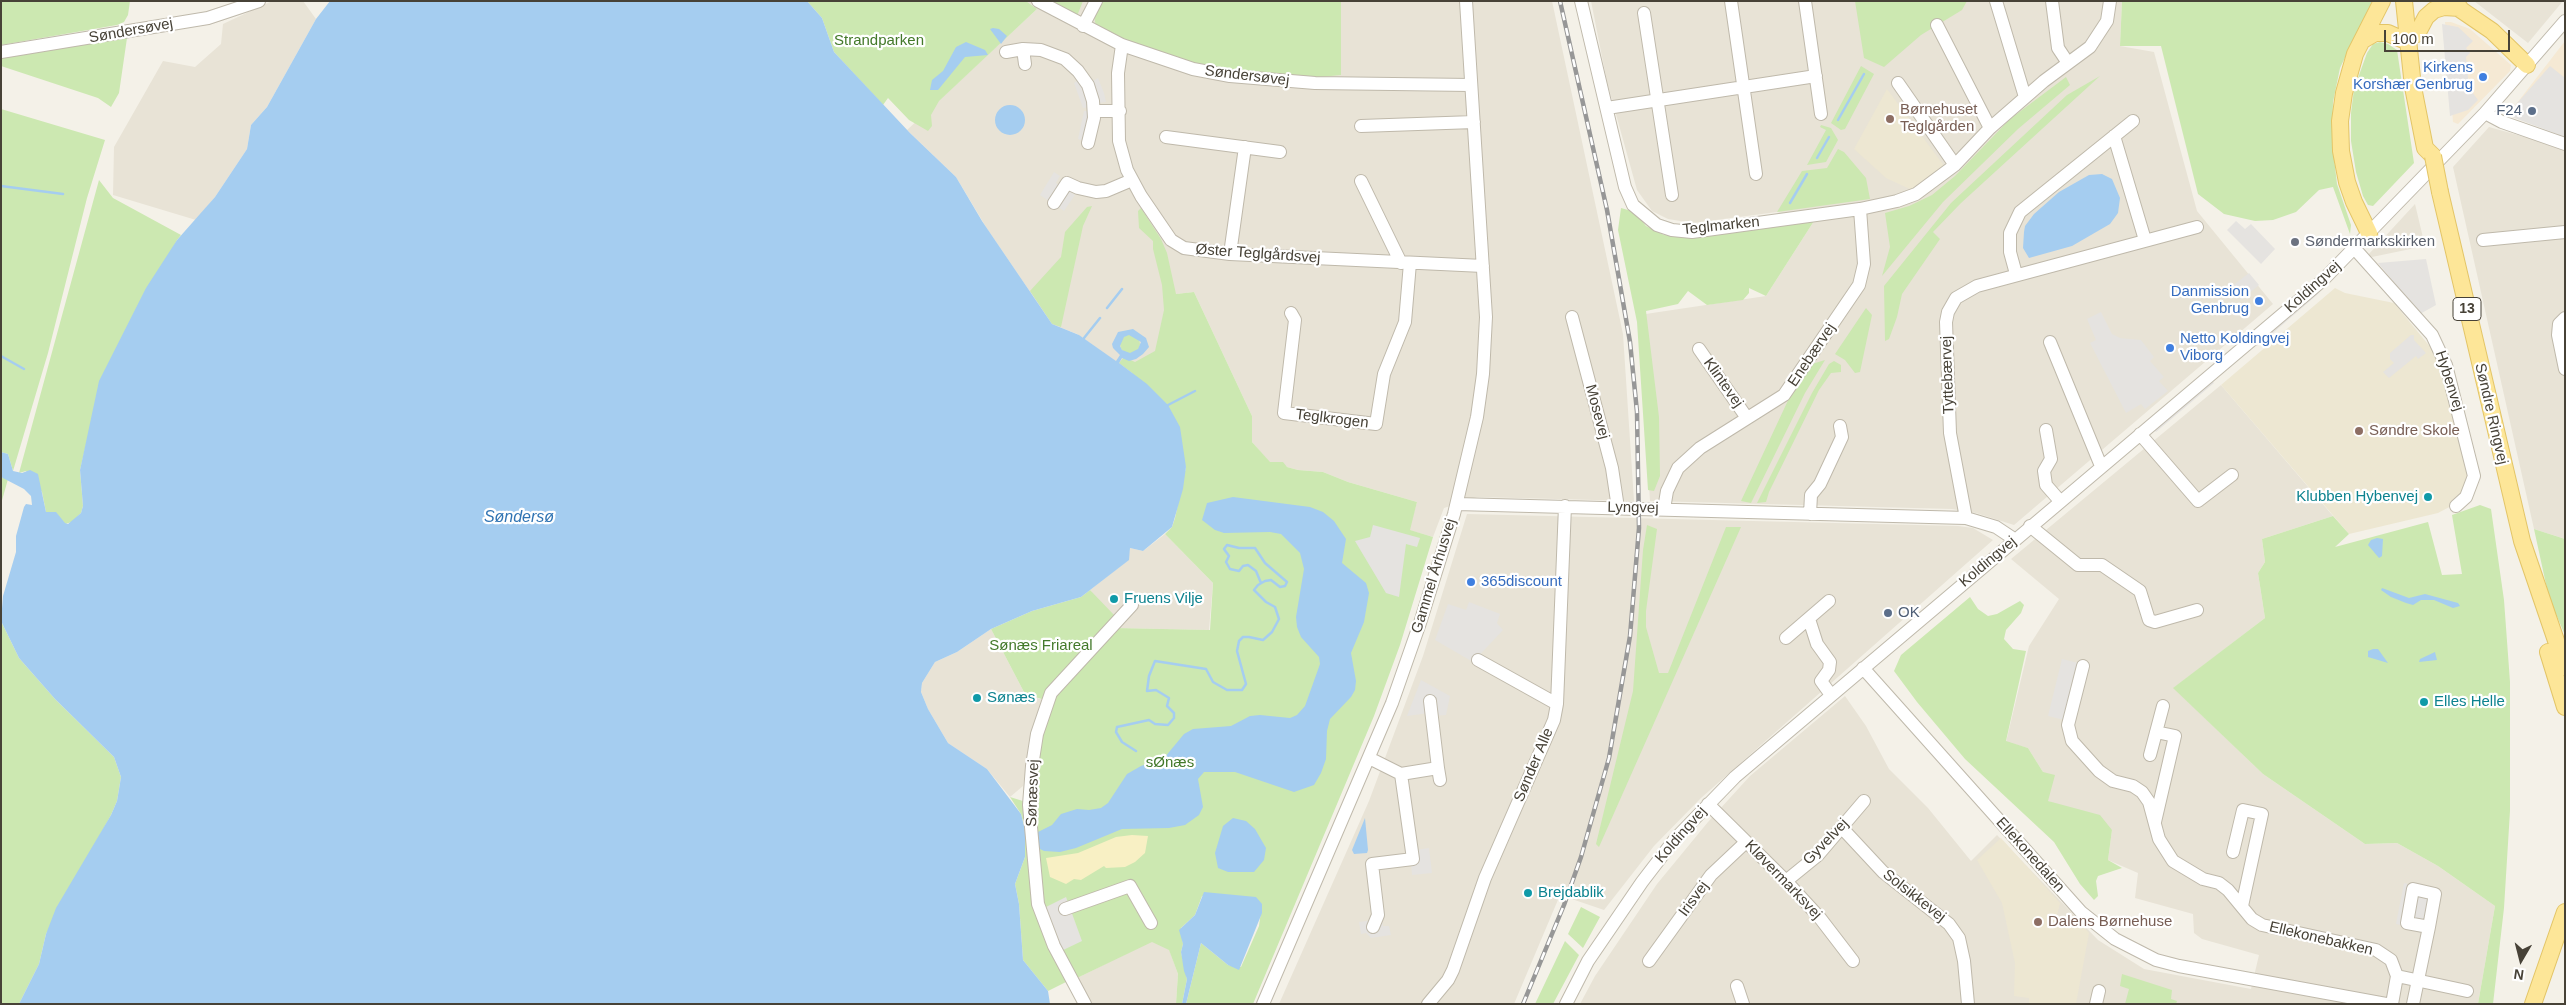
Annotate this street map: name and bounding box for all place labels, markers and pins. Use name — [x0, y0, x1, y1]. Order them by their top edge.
place label: Kirkens Korshær Genbrug — [2353, 59, 2473, 94]
marker: Kirkens Korshær Genbrug — [2477, 71, 2489, 83]
place label: Børnehuset Teglgården — [1900, 101, 1978, 136]
place label: F24 — [2496, 102, 2522, 120]
marker: F24 — [2526, 105, 2538, 117]
marker: Børnehuset Teglgården — [1884, 113, 1896, 125]
place label: Søndermarkskirken — [2305, 233, 2435, 251]
marker: Søndermarkskirken — [2289, 236, 2301, 248]
place label: Danmission Genbrug — [2171, 283, 2249, 318]
marker: Danmission Genbrug — [2253, 295, 2265, 307]
place label: Netto Koldingvej Viborg — [2180, 330, 2289, 365]
marker: Netto Koldingvej Viborg — [2164, 342, 2176, 354]
place label: Søndre Skole — [2369, 422, 2460, 440]
marker: Søndre Skole — [2353, 425, 2365, 437]
place label: Klubben Hybenvej — [2296, 488, 2418, 506]
marker: Klubben Hybenvej — [2422, 491, 2434, 503]
place label: 365discount — [1481, 573, 1562, 591]
marker: 365discount — [1465, 576, 1477, 588]
place label: Fruens Vilje — [1124, 590, 1203, 608]
marker: Fruens Vilje — [1108, 593, 1120, 605]
place label: OK — [1898, 604, 1920, 622]
marker: OK — [1882, 607, 1894, 619]
place label: Sønæs — [987, 689, 1035, 707]
marker: Sønæs — [971, 692, 983, 704]
place label: Elles Helle — [2434, 693, 2505, 711]
marker: Elles Helle — [2418, 696, 2430, 708]
place label: Brejdablik — [1538, 884, 1604, 902]
marker: Brejdablik — [1522, 887, 1534, 899]
place label: Dalens Børnehuse — [2048, 913, 2172, 931]
marker: Dalens Børnehuse — [2032, 916, 2044, 928]

